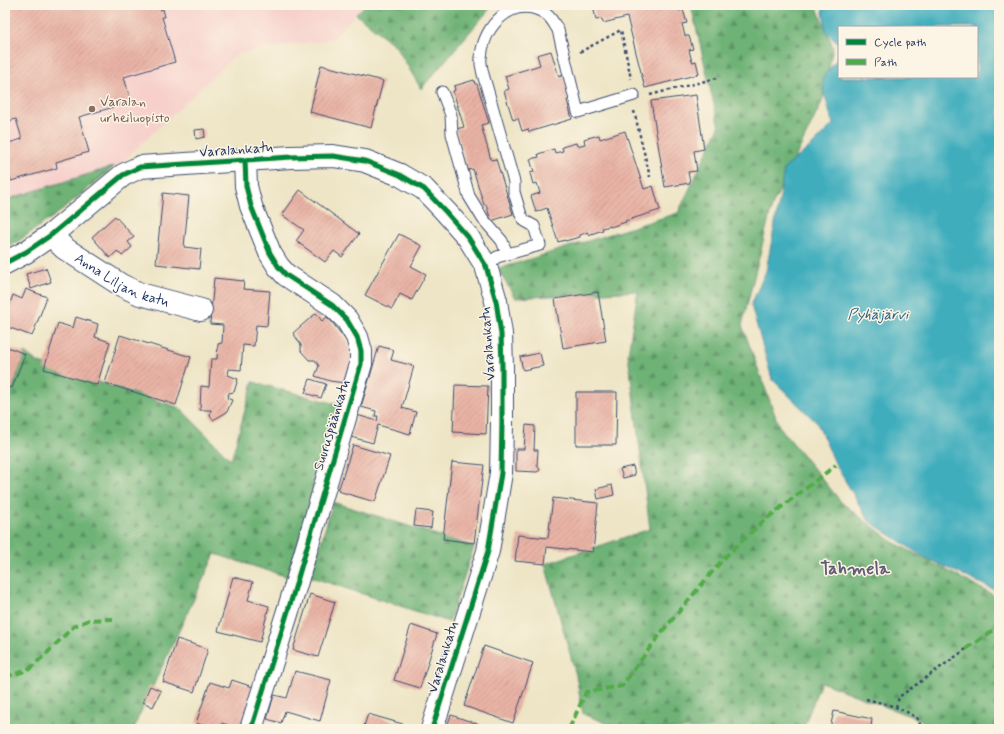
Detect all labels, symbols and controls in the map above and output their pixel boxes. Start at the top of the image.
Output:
legend [838,26,978,78]
text: Cycle path [874,35,926,51]
text: Path [874,55,897,71]
place label: Varalan urheiluopisto [100,93,170,127]
marker: Varalan urheiluopisto [87,104,97,114]
street label: Varalankatu [199,138,274,162]
street label: Anna Liljan katu [71,249,171,311]
water label: Pyhäjärvi [848,305,910,325]
street label: Varalankatu [476,306,500,381]
street label: Suuruspäänkatu [310,377,354,473]
district label: Tahmela [820,557,891,581]
street label: Varalankatu [424,619,463,695]

